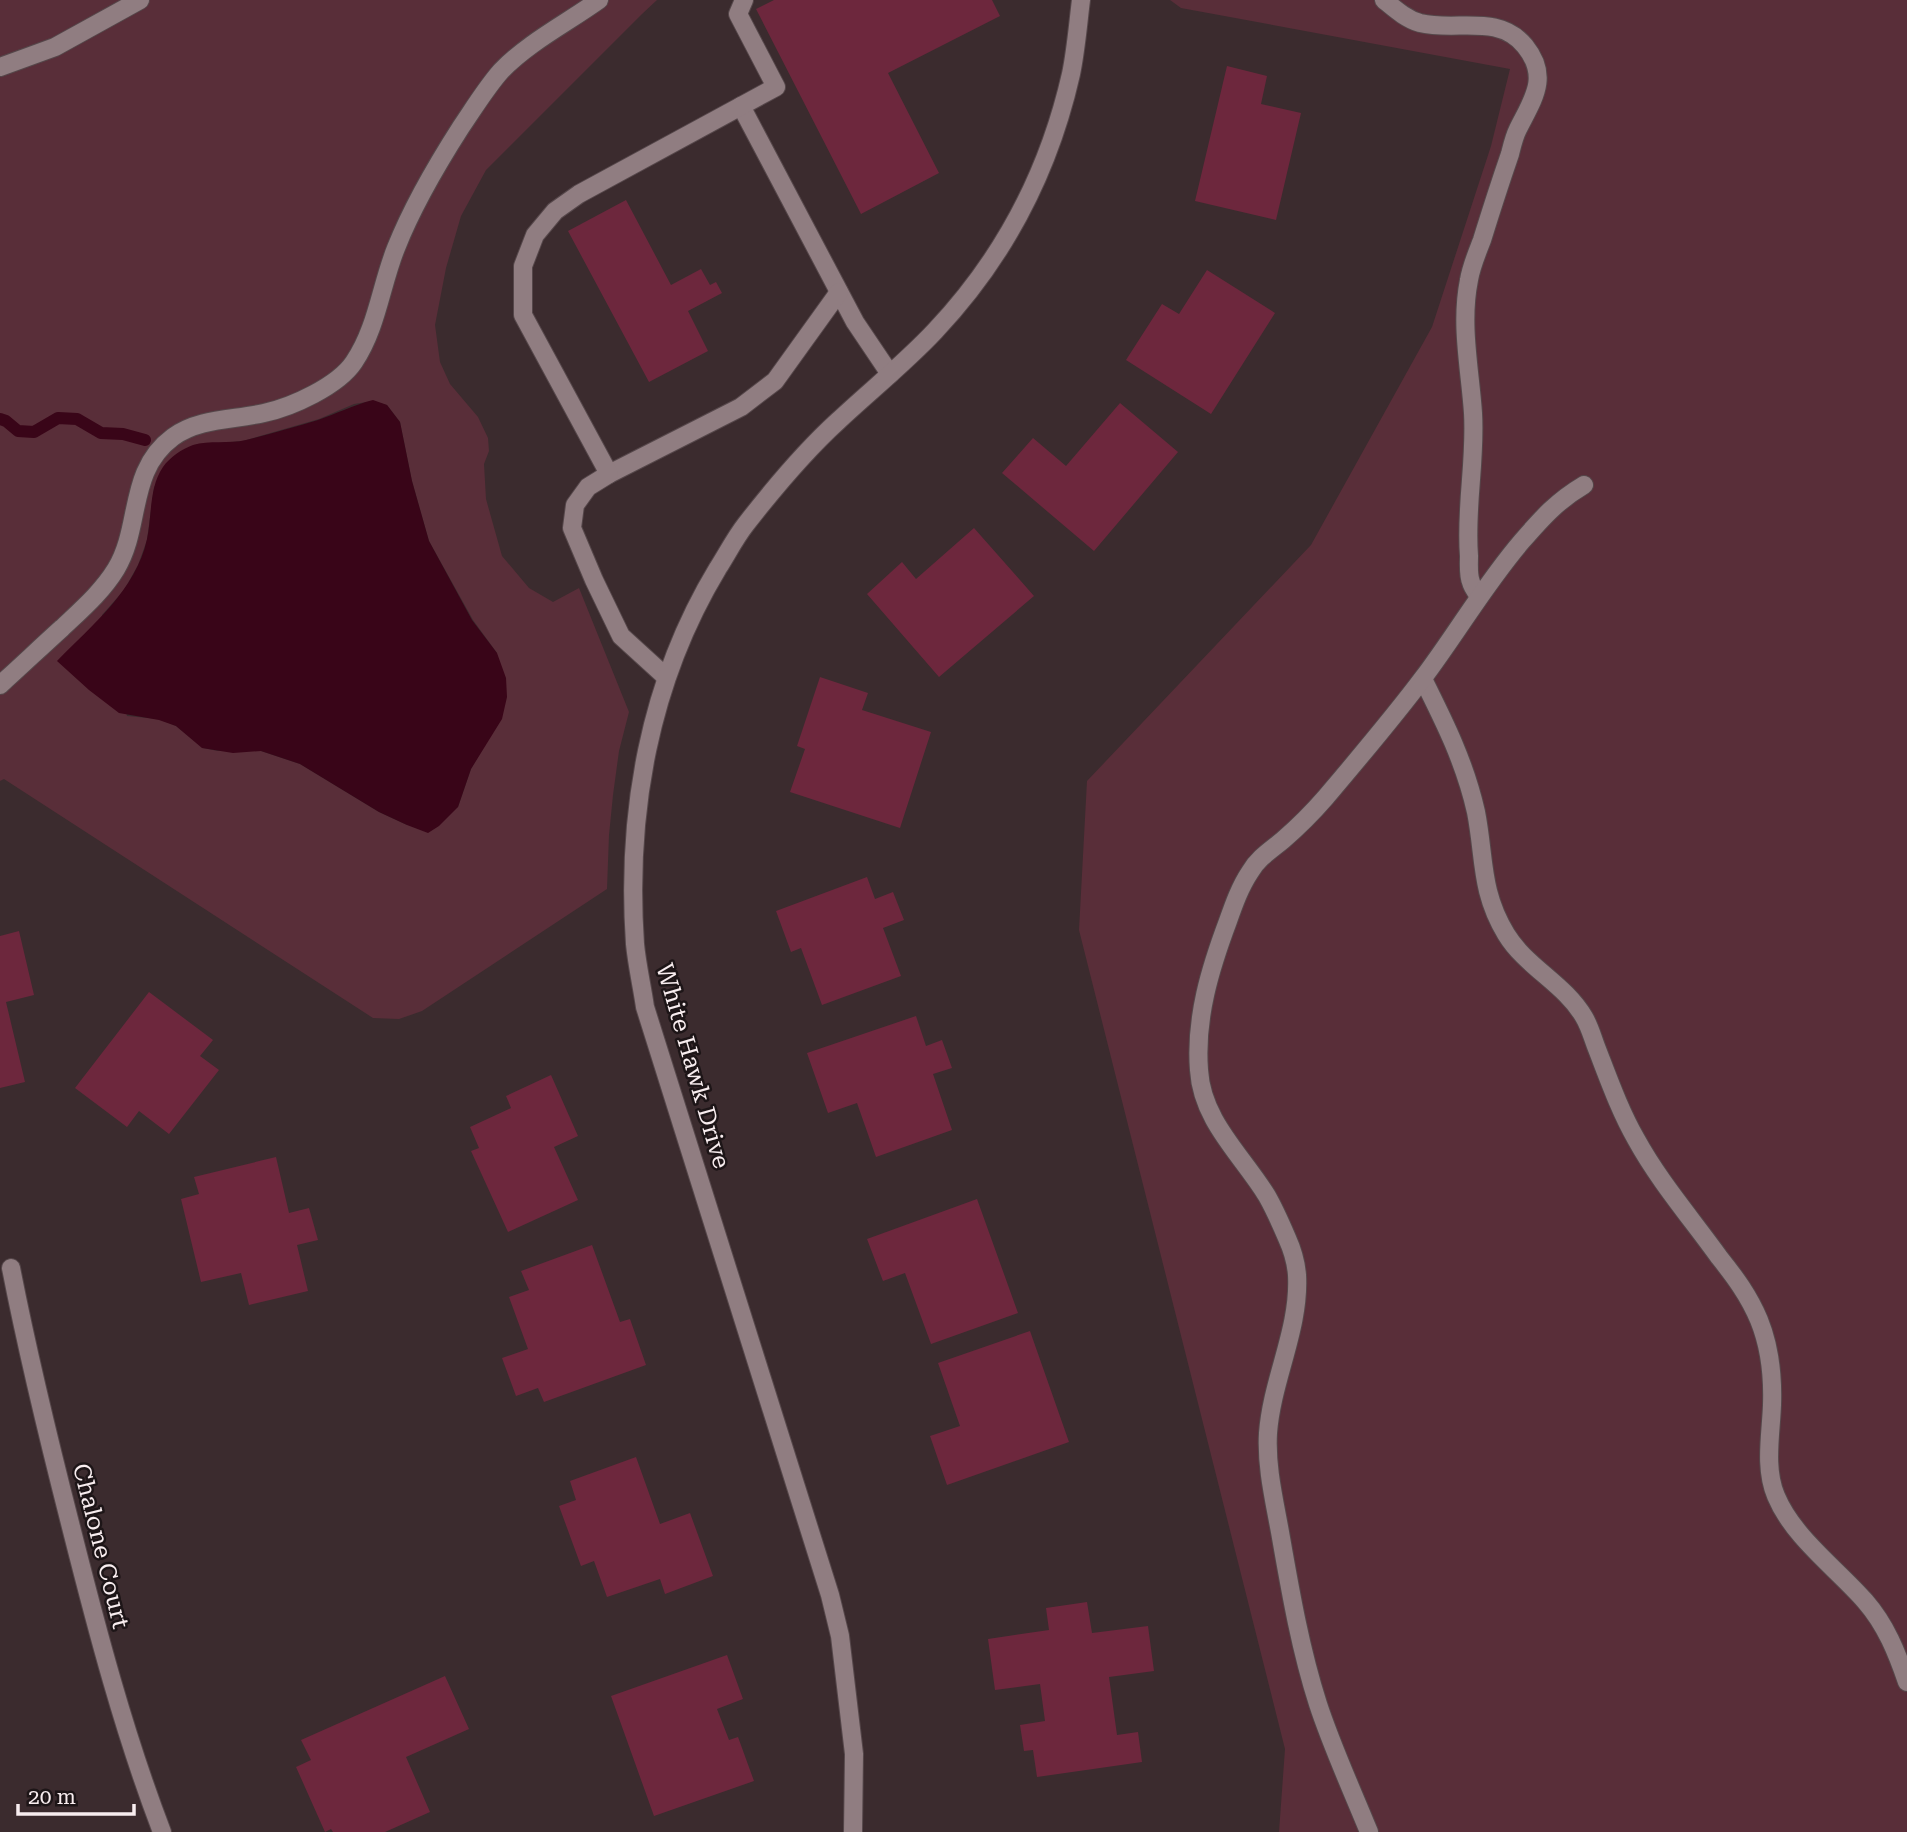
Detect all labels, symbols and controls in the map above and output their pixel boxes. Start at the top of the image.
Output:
street label: White Hawk Drive [650,960,736,1172]
street label: Chalone Court [67,1461,135,1631]
scale bar [18,1772,133,1816]
text: 20 m [28,1785,76,1809]

